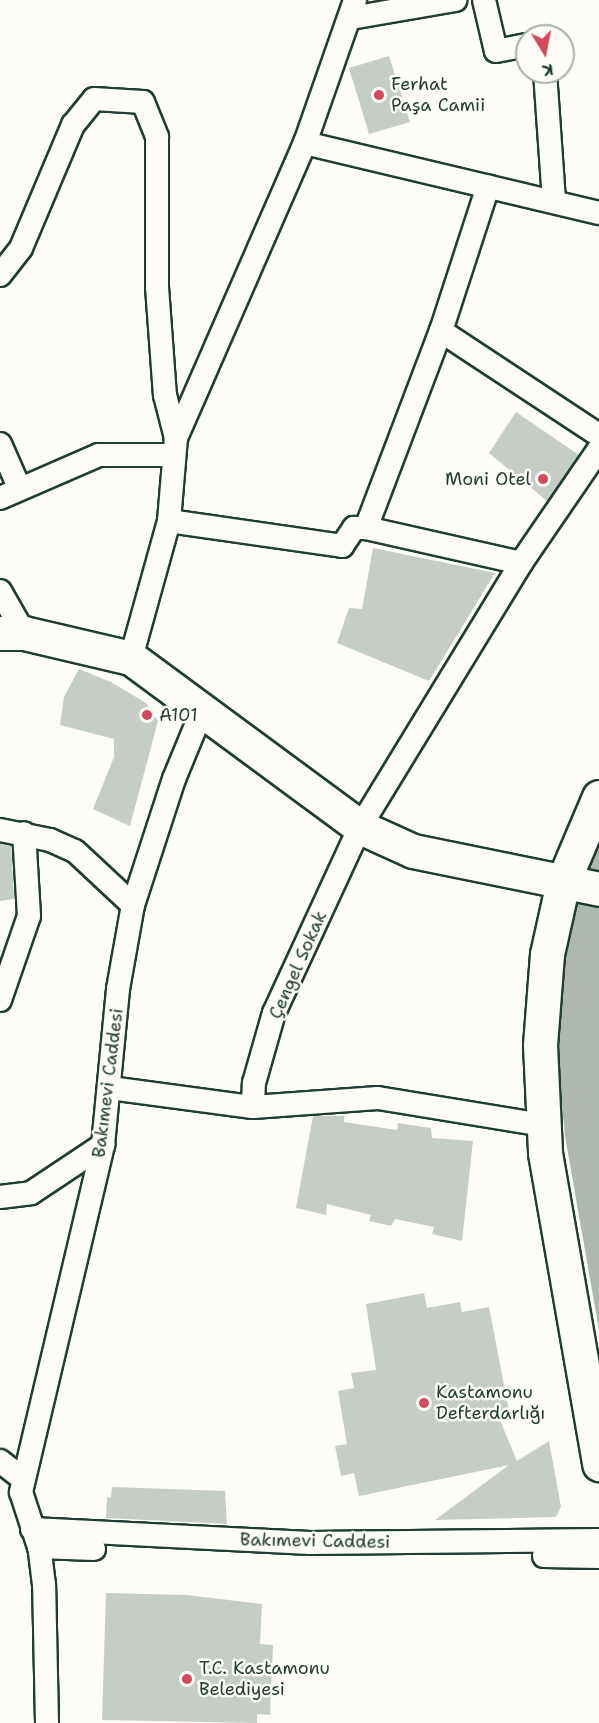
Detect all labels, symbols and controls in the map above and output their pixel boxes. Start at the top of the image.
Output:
north arrow [515,24,575,84]
text: K [541,59,555,82]
place label: Ferhat Paşa Camii [391,74,485,116]
marker: Ferhat Paşa Camii [372,88,386,102]
place label: Moni Otel [445,468,531,490]
marker: Moni Otel [536,472,550,486]
place label: A101 [159,704,198,726]
marker: A101 [140,708,154,722]
street label: Çengel Sokak [265,908,331,1022]
street label: Bakımevi Caddesi [88,1007,128,1159]
place label: Kastamonu Defterdarlığı [436,1382,545,1424]
marker: Kastamonu Defterdarlığı [417,1396,431,1410]
street label: Bakımevi Caddesi [240,1529,390,1553]
place label: T.C. Kastamonu Belediyesi [199,1658,330,1700]
marker: T.C. Kastamonu Belediyesi [180,1672,194,1686]

